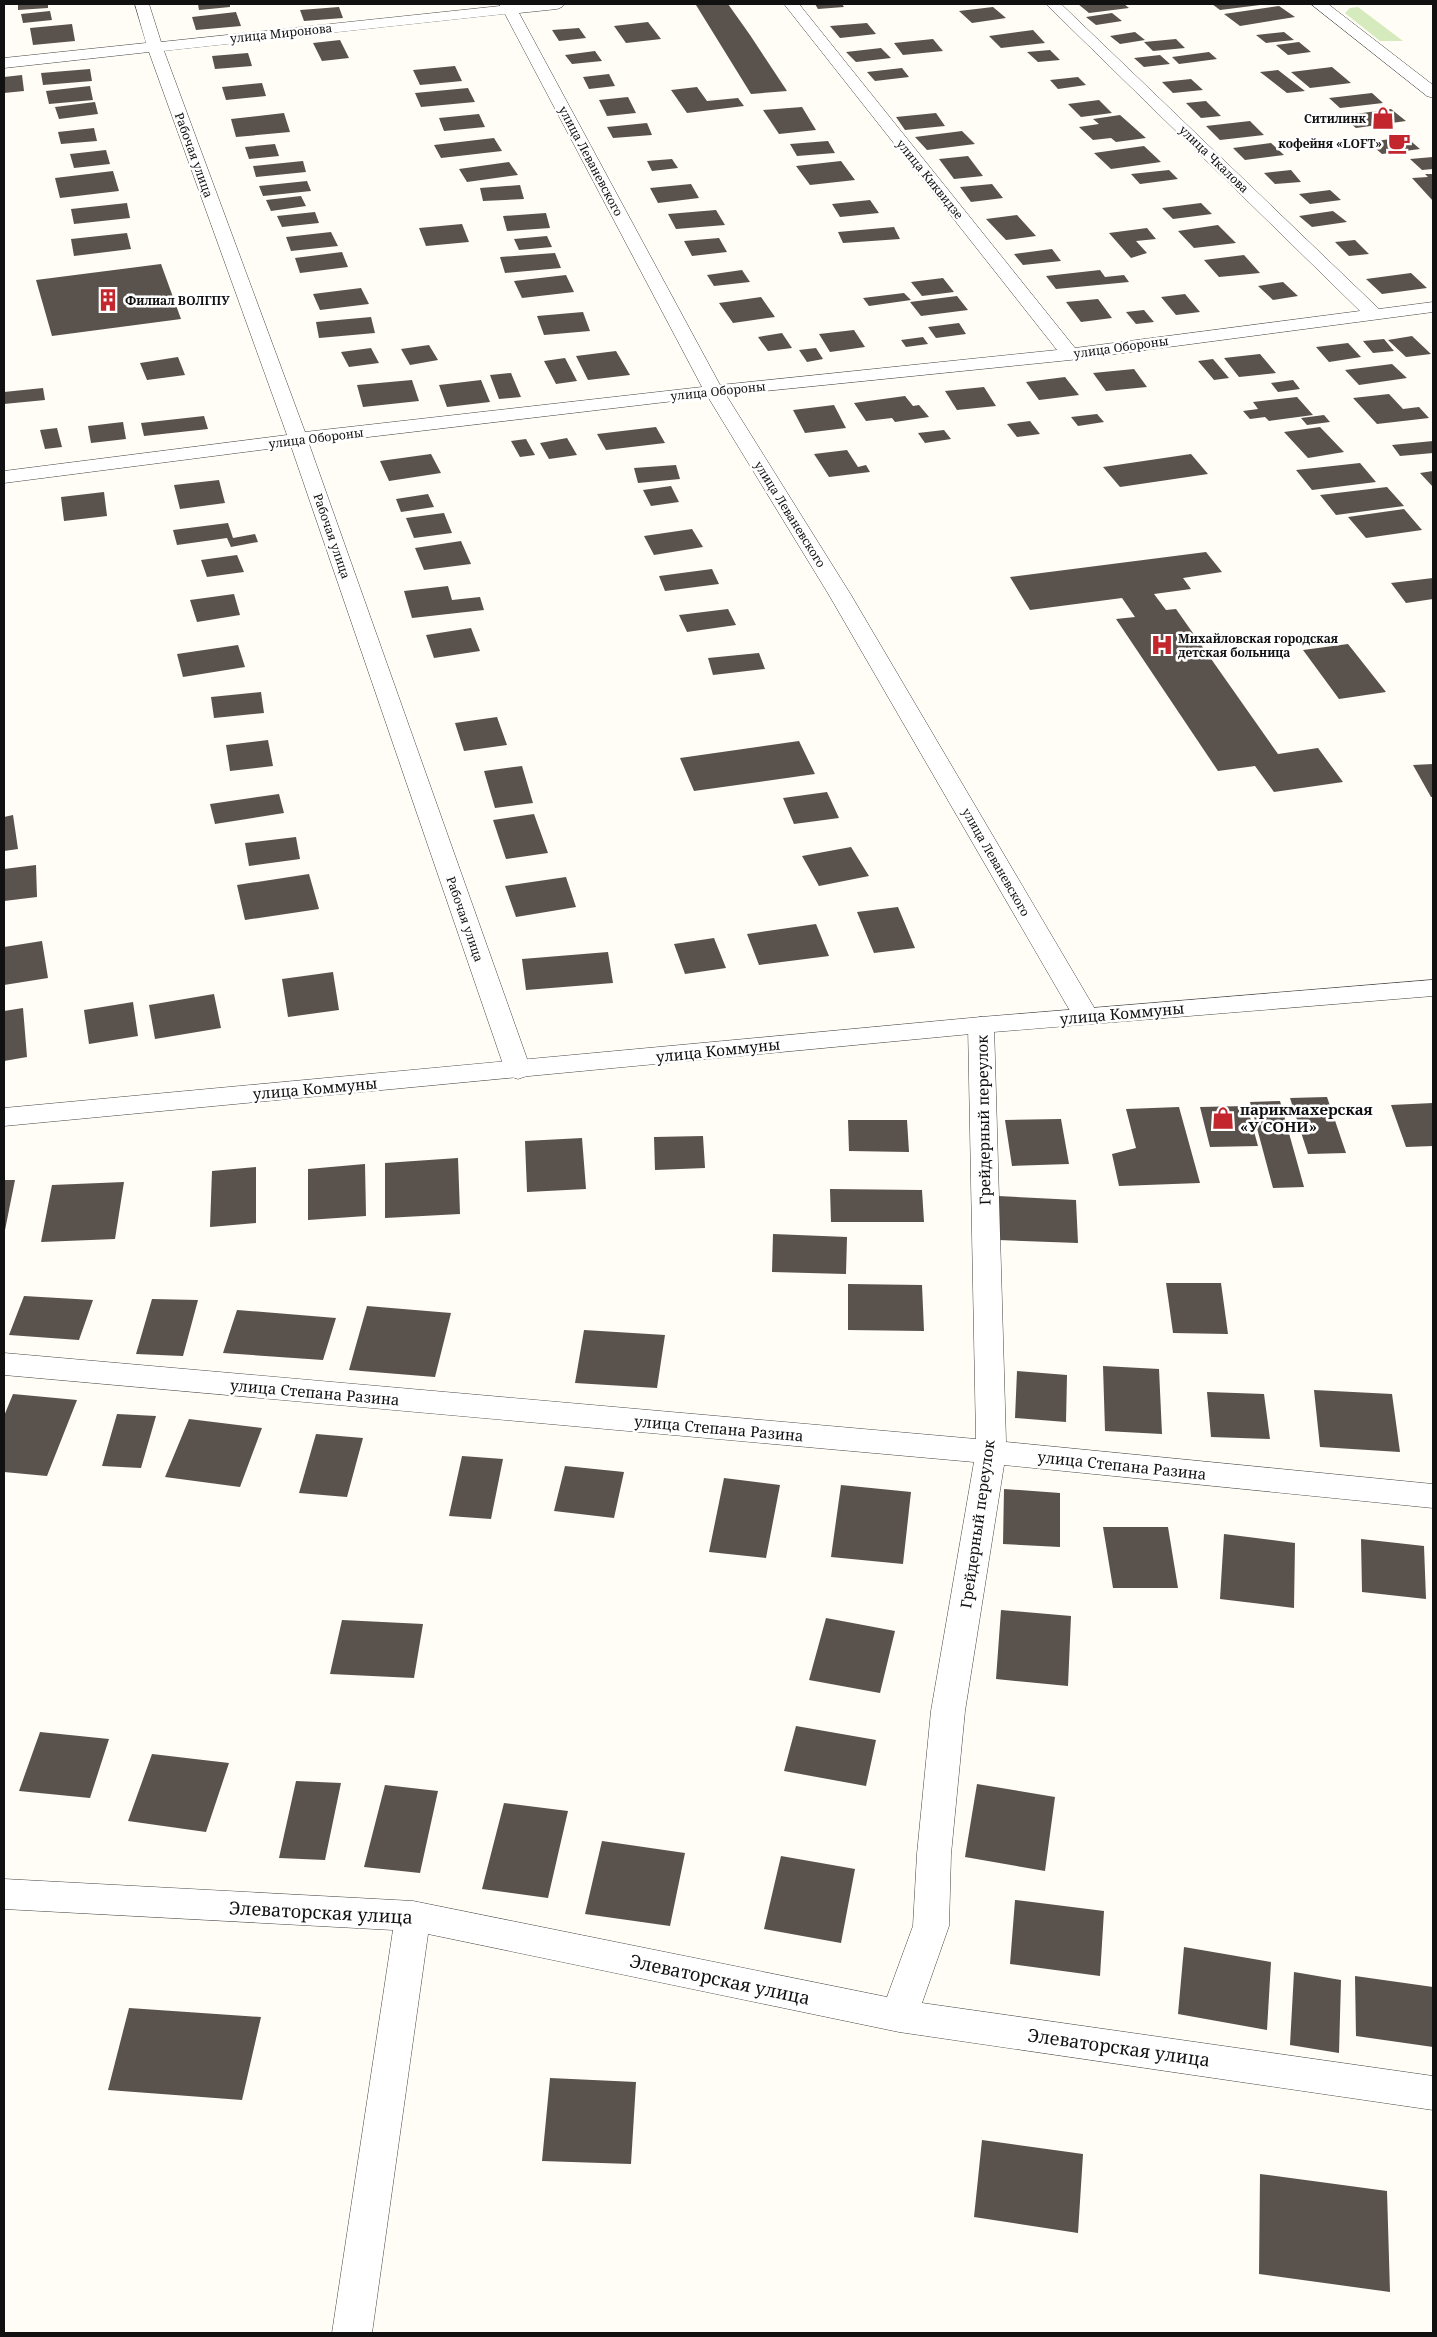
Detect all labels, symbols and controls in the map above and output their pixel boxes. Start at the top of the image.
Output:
street label: улица Миронова [229,19,333,47]
street label: улица Леваневского [555,103,627,219]
shop icon: Ситилинк [1370,105,1396,131]
street label: Рабочая улица [171,110,217,200]
place label: Ситилинк [1304,110,1367,127]
street label: улица Чкалова [1175,121,1253,197]
cafe icon: кофейня «LOFT» [1386,130,1412,156]
place label: кофейня «LOFT» [1278,135,1382,152]
street label: улица Киквидзе [893,136,967,222]
building icon: Филиал ВОЛГПУ [95,287,121,313]
place label: Филиал ВОЛГПУ [125,292,230,309]
street label: улица Обороны [1073,332,1170,362]
street label: улица Обороны [670,378,767,404]
street label: улица Обороны [268,424,365,452]
street label: улица Леваневского [750,458,830,571]
street label: Рабочая улица [309,491,355,581]
place label: Михайловская городская детская больница [1178,630,1339,661]
hospital icon: Михайловская городская детская больница [1149,632,1175,658]
street label: улица Леваневского [958,805,1034,919]
street label: Рабочая улица [442,874,488,964]
street label: улица Коммуны [1059,998,1185,1028]
street label: улица Коммуны [655,1034,781,1066]
street label: Грейдерный переулок [972,1035,994,1205]
street label: улица Коммуны [252,1073,378,1103]
place label: парикмахерская «У СОНИ» [1240,1099,1373,1136]
shop icon: парикмахерская «У СОНИ» [1210,1105,1236,1131]
street label: улица Степана Разина [229,1375,401,1409]
street label: улица Степана Разина [633,1411,805,1445]
street label: Грейдерный переулок [955,1438,999,1610]
street label: улица Степана Разина [1036,1446,1208,1484]
street label: Элеваторская улица [229,1895,413,1929]
street label: Элеваторская улица [628,1948,812,2010]
street label: Элеваторская улица [1026,2022,1212,2072]

